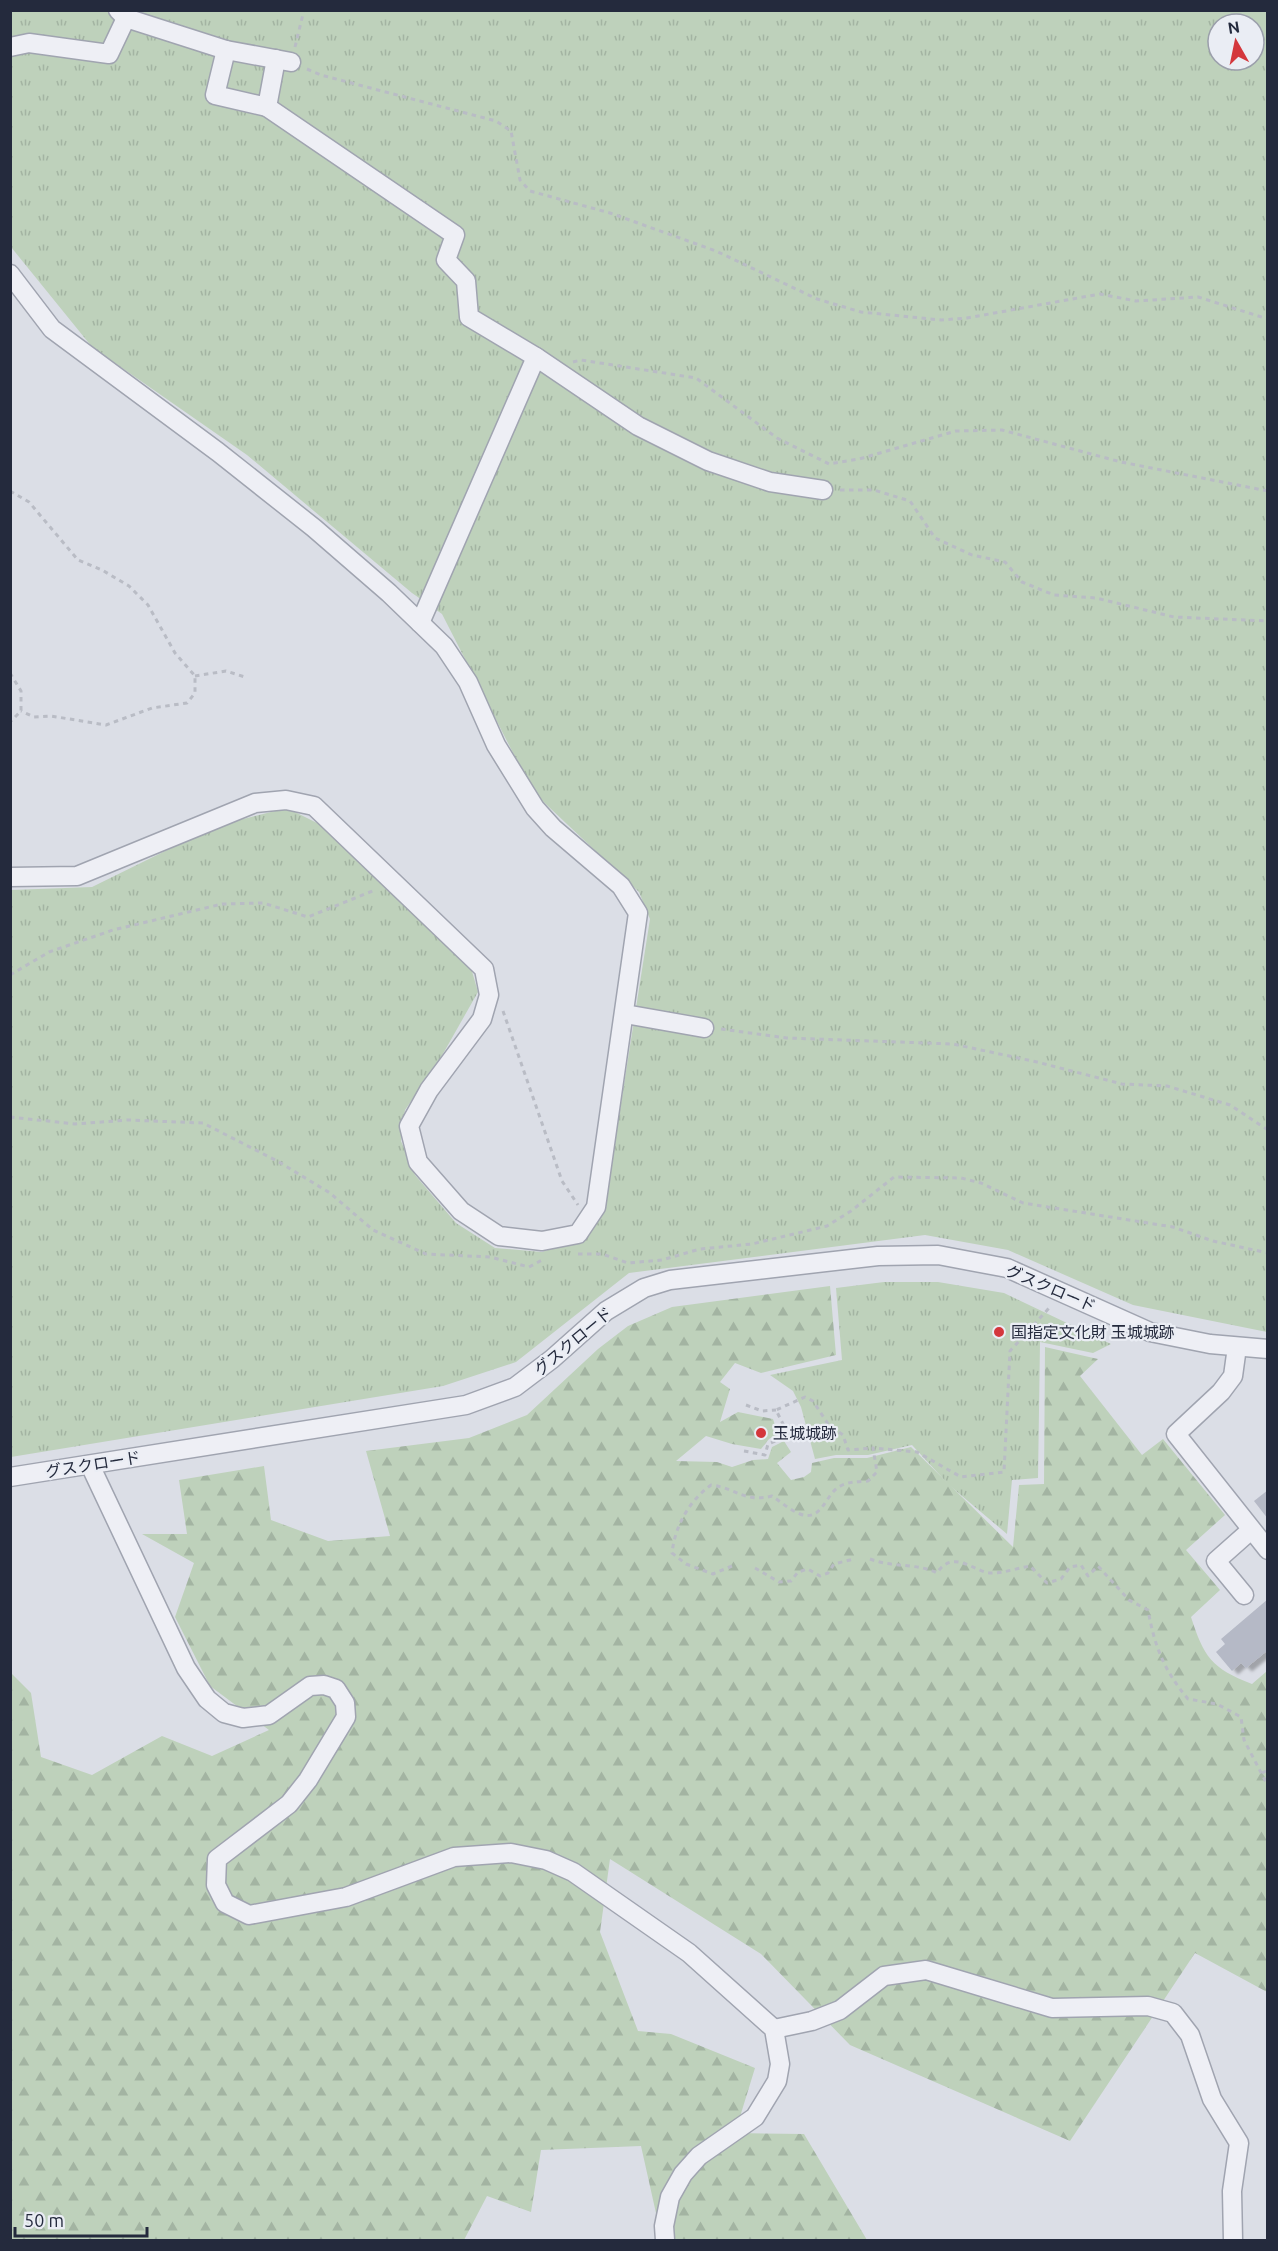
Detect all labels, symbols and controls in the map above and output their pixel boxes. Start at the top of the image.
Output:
north arrow [1206,12,1266,72]
text: N [1226,17,1241,37]
street label: グスクロード [1003,1261,1099,1315]
street label: グスクロード [530,1303,616,1379]
place label: 国指定文化財 玉城城跡 [1011,1323,1175,1341]
marker: 国指定文化財 玉城城跡 [992,1325,1006,1339]
place label: 玉城城跡 [773,1424,837,1442]
marker: 玉城城跡 [754,1426,768,1440]
street label: グスクロード [44,1448,142,1480]
scale bar [15,2200,147,2238]
text: 50 m [24,2210,64,2230]

